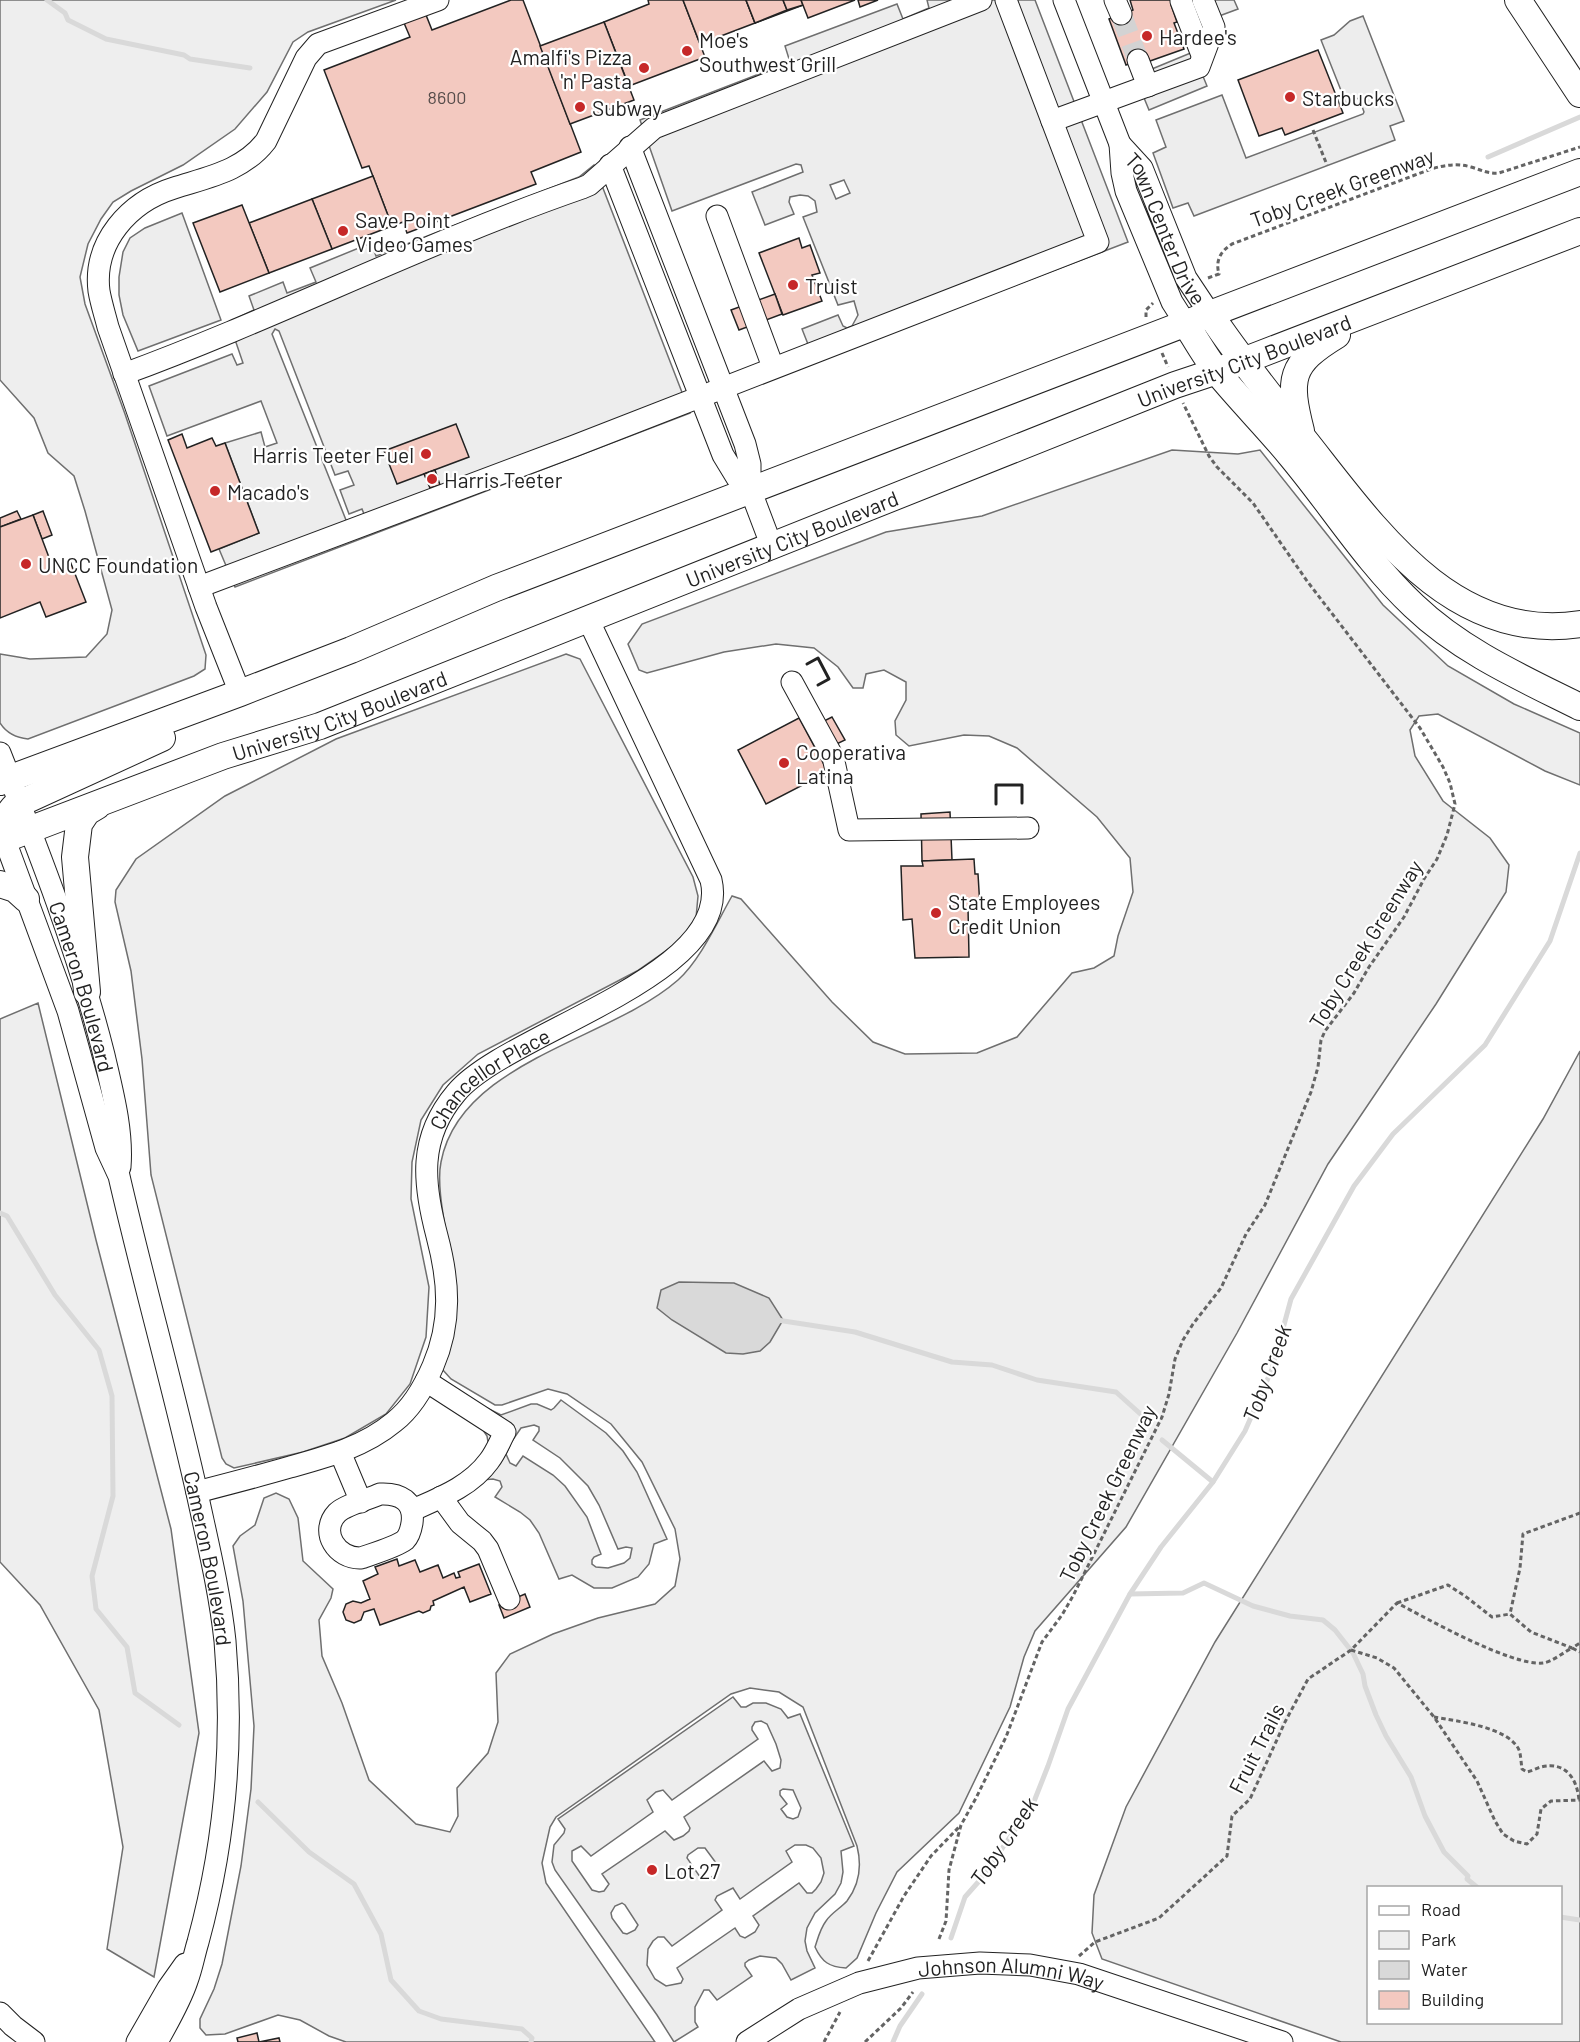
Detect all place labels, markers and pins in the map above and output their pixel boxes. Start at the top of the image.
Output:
place label: Hardee's [1159,24,1237,49]
place label: Moe's Southwest Grill [699,27,836,76]
marker: Hardee's [1140,29,1154,43]
place label: Amalfi's Pizza 'n' Pasta [510,44,632,93]
marker: Moe's Southwest Grill [680,44,694,58]
marker: Amalfi's Pizza 'n' Pasta [637,61,651,75]
place label: Starbucks [1302,85,1394,110]
marker: Starbucks [1283,90,1297,104]
place label: Subway [592,95,662,120]
marker: Subway [573,100,587,114]
place label: Save Point Video Games [355,207,473,256]
marker: Save Point Video Games [336,224,350,238]
place label: Truist [805,273,858,298]
marker: Truist [786,278,800,292]
place label: Harris Teeter Fuel [253,442,414,467]
marker: Harris Teeter Fuel [419,447,433,461]
place label: Harris Teeter [444,467,563,492]
marker: Harris Teeter [425,472,439,486]
place label: Macado's [227,479,309,504]
marker: Macado's [208,484,222,498]
place label: UNCC Foundation [38,552,198,577]
marker: UNCC Foundation [19,557,33,571]
place label: Cooperativa Latina [796,739,906,788]
marker: Cooperativa Latina [777,756,791,770]
place label: State Employees Credit Union [948,889,1100,938]
marker: State Employees Credit Union [929,906,943,920]
place label: Lot 27 [664,1858,720,1883]
marker: Lot 27 [645,1863,659,1877]

